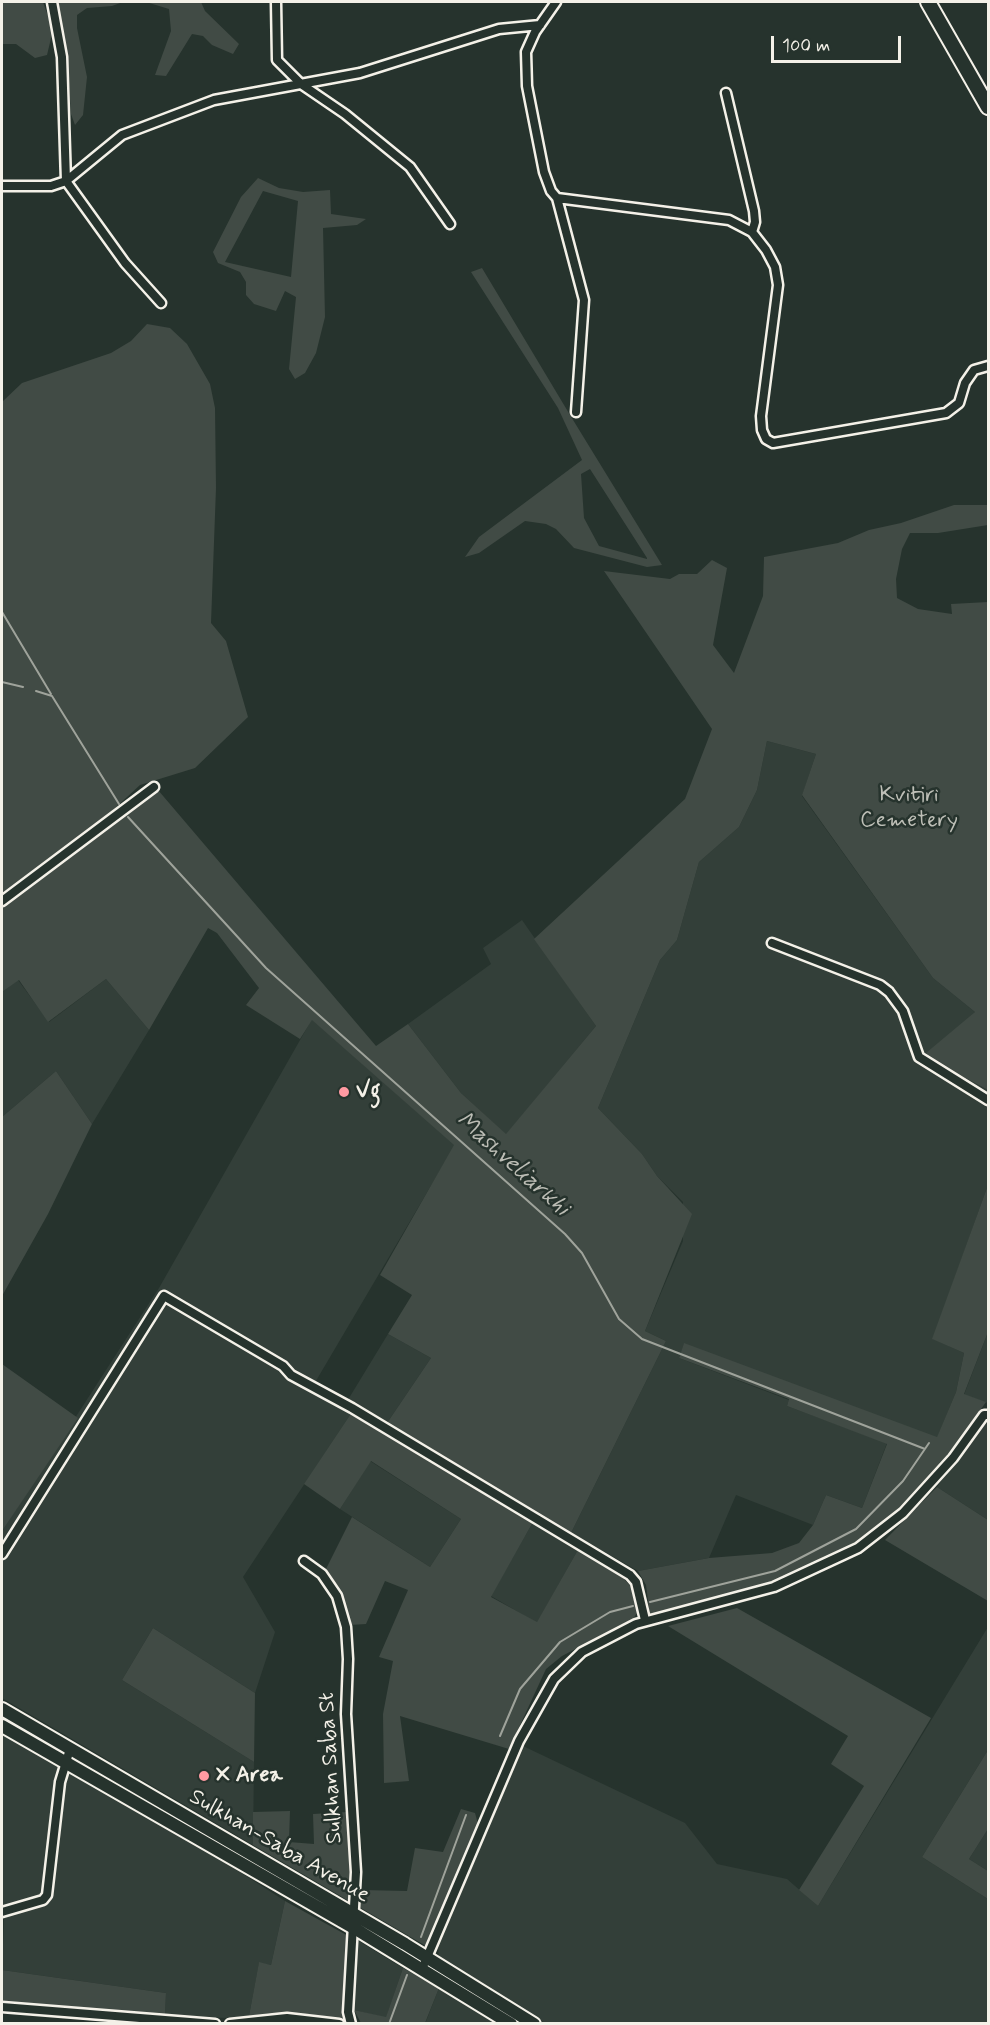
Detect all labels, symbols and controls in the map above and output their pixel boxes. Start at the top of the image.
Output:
scale bar [774,24,904,62]
text: 100 m [782,34,830,58]
park label: Kvitiri Cemetery [860,783,958,834]
place label: Vg [356,1079,381,1105]
marker: Vg [337,1085,351,1099]
water label: Mashveliarkhi [449,1107,575,1223]
street label: Sulkhan Saba St [315,1691,349,1845]
place label: X Area [216,1763,283,1789]
marker: X Area [197,1769,211,1783]
street label: Sulkhan-Saba Avenue [184,1784,374,1910]

